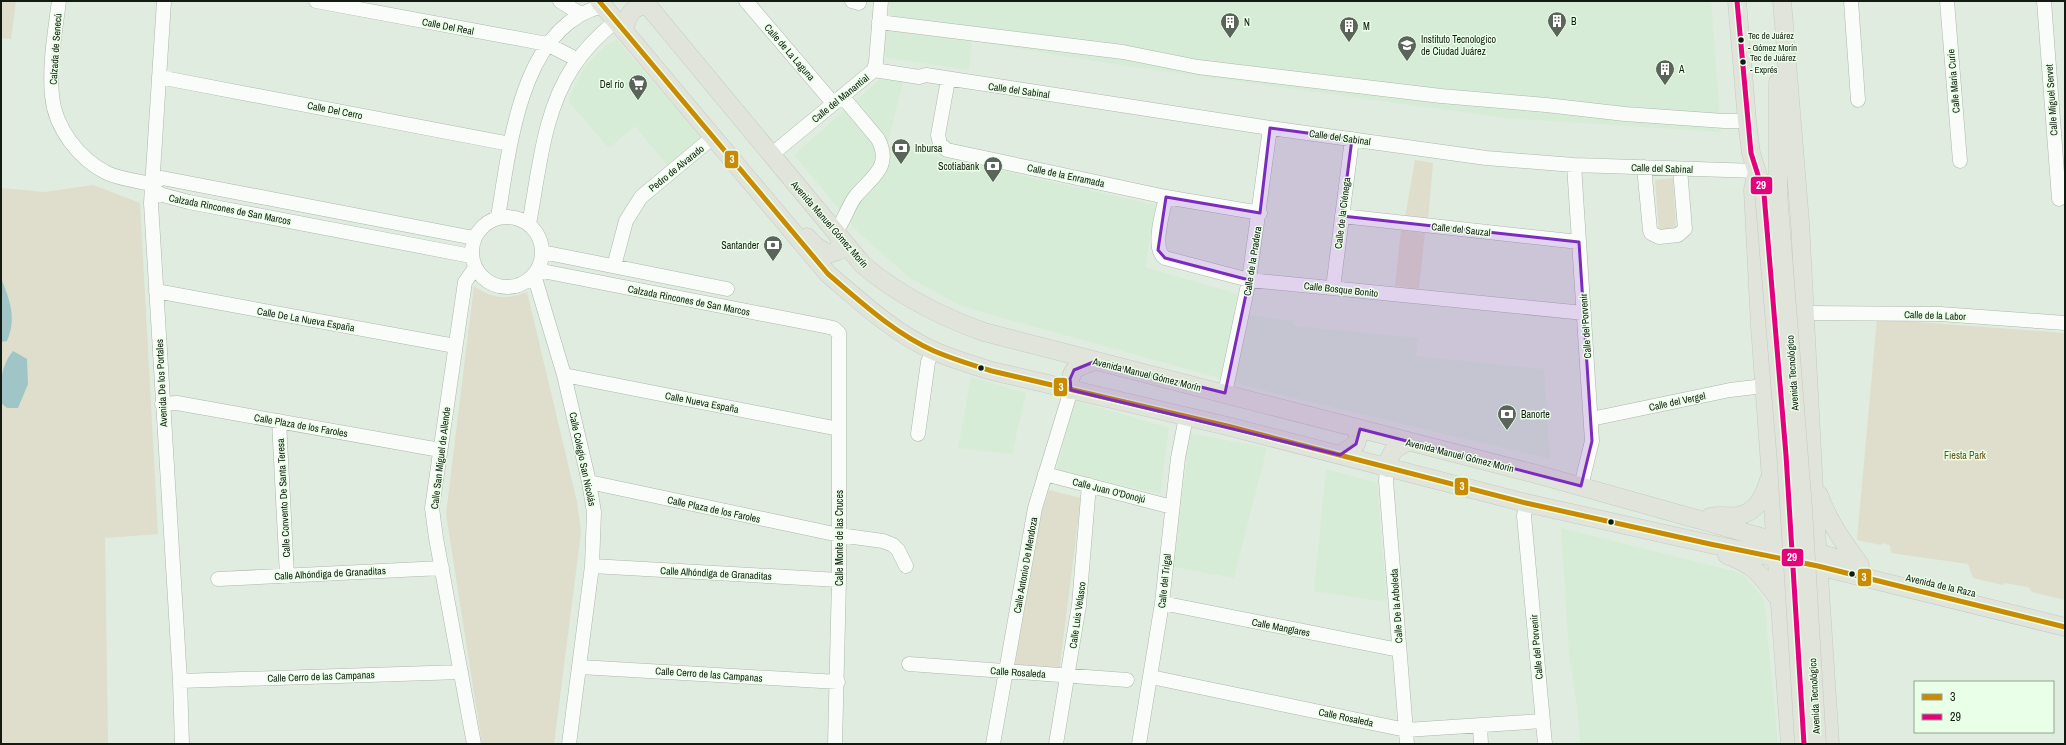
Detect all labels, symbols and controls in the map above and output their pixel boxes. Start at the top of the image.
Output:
building icon: B [1546,10,1568,38]
building icon: N [1219,11,1241,39]
street label: Calzada de Senecú [47,13,64,85]
street label: Calle Del Real [421,15,475,38]
building icon: M [1338,15,1360,43]
place label: B [1571,15,1577,28]
place label: N [1244,16,1250,29]
place label: M [1363,20,1370,33]
street label: Calle de La Laguna [761,21,818,84]
place label: Tec de Juárez - Gómez Morín [1748,30,1797,54]
place label: Instituto Tecnologico de Ciudad Juárez [1421,33,1497,58]
school or university icon: Instituto Tecnologico de Ciudad Juárez [1396,34,1418,62]
marker: Tec de Juárez - Gómez Morín [1736,35,1746,45]
street label: Calle Maria Curie [1944,48,1963,114]
place label: Tec de Juárez - Exprés [1750,52,1796,76]
marker: Tec de Juárez - Exprés [1738,57,1748,67]
building icon: A [1654,58,1676,86]
place label: A [1678,63,1685,76]
street label: Calle Miguel Servet [2042,63,2060,136]
street label: Calle del Manantial [809,71,872,126]
supermarket icon: Del río [627,73,649,101]
place label: Del río [600,78,624,91]
street label: Calle del Sabinal [987,80,1051,101]
street label: Calle Del Cerro [306,99,364,122]
street label: Calle del Sabinal [1308,127,1372,148]
bank icon: Inbursa [890,137,912,165]
street label: Pedro de Alvarado [646,142,707,195]
place label: Inbursa [915,142,943,155]
line badge: 3 [724,150,739,169]
text: 3 [729,152,735,166]
bank icon: Scotiabank [982,155,1004,183]
place label: Scotiabank [938,160,980,173]
street label: Calle de la Enramada [1026,161,1106,190]
street label: Calle del Sabinal [1631,161,1693,176]
street label: Calle de la Ciénega [1332,176,1353,250]
line badge: 29 [1750,176,1773,195]
street label: Avenida Manuel Gómez Morín [788,177,871,271]
text: 29 [1756,178,1766,192]
street label: Calzada Rincones de San Marcos [168,191,292,228]
street label: Calle del Sauzal [1431,220,1491,239]
street label: Calle de la Pradera [1241,225,1264,297]
bank icon: Santander [762,234,784,262]
place label: Santander [721,239,759,252]
street label: Calle Bosque Bonito [1303,279,1379,300]
street label: Calzada Rincones de San Marcos [627,282,751,319]
street label: Calle del Porvenir [1577,293,1594,359]
street label: Calle De La Nueva España [256,305,356,335]
street label: Calle de la Labor [1904,308,1966,323]
street label: Avenida Tecnológico [1783,334,1802,412]
street label: Avenida De los Portales [153,339,170,428]
street label: Avenida Manuel Gómez Morín [1090,355,1202,394]
unlabelled marker [976,363,986,373]
line badge: 3 [1053,377,1068,397]
text: 3 [1058,380,1064,394]
street label: Calle Nueva España [664,389,740,416]
street label: Calle del Vergel [1648,389,1707,414]
bank icon: Banorte [1496,403,1518,431]
street label: Calle San Miguel de Allende [428,406,453,510]
place label: Banorte [1521,408,1550,421]
street label: Calle Plaza de los Faroles [253,411,349,440]
street label: Calle Colegio San Nicolás [566,411,599,507]
street label: Avenida Manuel Gómez Morín [1403,436,1515,475]
street label: Calle Convento De Santa Teresa [274,438,293,558]
park label: Fiesta Park [1944,449,1987,462]
street label: Calle Juan O'Donojú [1071,475,1147,506]
line badge: 3 [1454,477,1469,496]
text: 3 [1459,479,1465,493]
street label: Calle Monte de las Cruces [833,490,846,586]
street label: Calle Plaza de los Faroles [666,493,762,526]
street label: Calle Antonio De Mendoza [1011,515,1040,614]
unlabelled marker [1606,517,1616,527]
line badge: 29 [1781,548,1804,567]
text: 29 [1787,550,1797,564]
street label: Calle del Trigal [1155,553,1174,609]
street label: Calle Alhóndiga de Granaditas [274,564,386,583]
street label: Calle Alhóndiga de Granaditas [660,564,772,583]
street label: Calle De la Arboleda [1387,568,1406,644]
line badge: 3 [1857,568,1872,587]
unlabelled marker [1847,569,1857,579]
text: 3 [1861,570,1867,584]
street label: Avenida de la Raza [1904,571,1978,600]
street label: Calle Luis Velasco [1066,580,1089,649]
street label: Calle del Porvenir [1527,614,1546,680]
street label: Calle Manglares [1251,615,1311,640]
street label: Avenida Tecnológico [1806,657,1823,735]
street label: Calle Cerro de las Campanas [655,664,763,685]
street label: Calle Rosaleda [990,664,1047,681]
street label: Calle Cerro de las Campanas [267,668,375,685]
legend [1914,681,2054,733]
text: 3 [1950,689,1955,705]
street label: Calle Rosaleda [1317,705,1375,730]
text: 29 [1950,709,1961,725]

